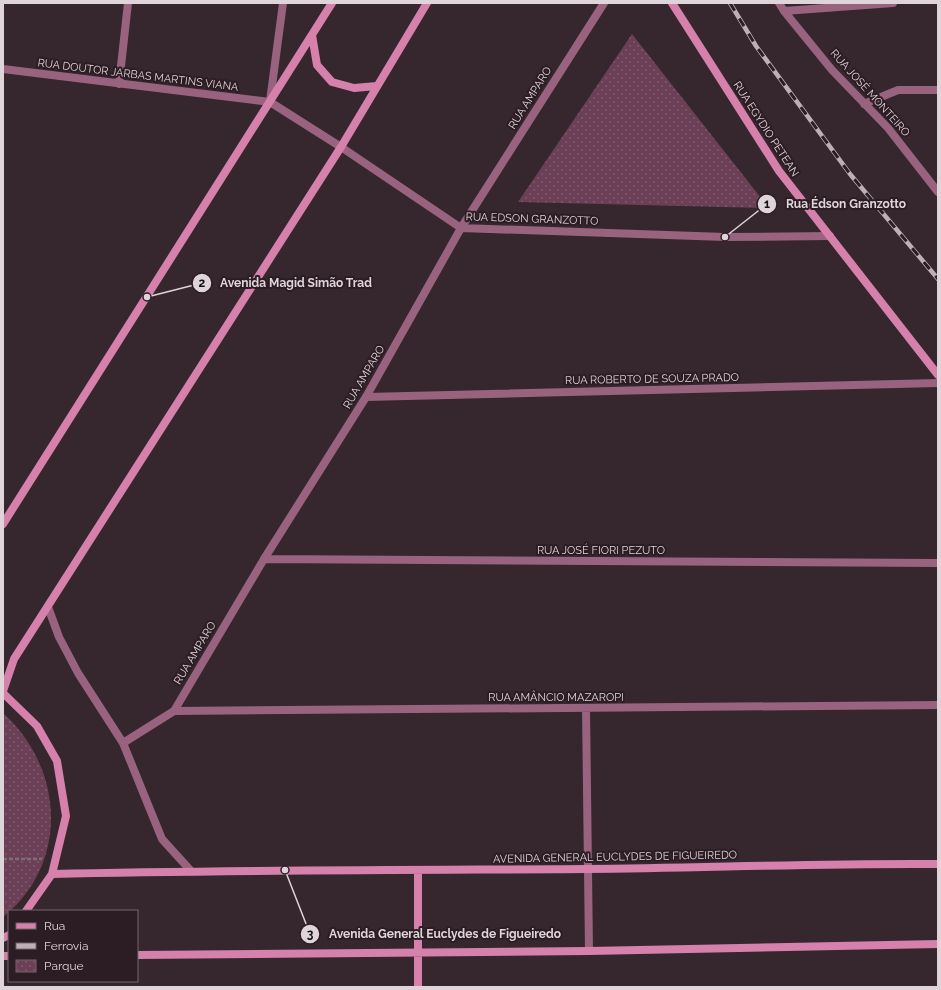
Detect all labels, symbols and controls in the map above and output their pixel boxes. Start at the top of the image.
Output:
street label: RUA JOSÉ MONTEIRO [828,46,913,139]
street label: RUA DOUTOR JARBAS MARTINS VIANA [37,56,240,94]
street label: RUA AMPARO [506,64,554,132]
street label: RUA EGYDIO PETEAN [730,79,802,179]
callout: Rua Édson Granzotto [757,192,914,216]
text: Rua Édson Granzotto [786,196,906,211]
text: 1 [764,197,770,211]
street label: RUA EDSON GRANZOTTO [465,210,599,228]
callout: Avenida Magid Simão Trad [192,271,380,295]
text: 2 [199,276,206,290]
text: Avenida Magid Simão Trad [220,276,372,290]
street label: RUA AMPARO [341,343,387,411]
street label: RUA ROBERTO DE SOUZA PRADO [565,371,739,387]
street label: RUA JOSÉ FIORI PEZUTO [537,543,665,557]
street label: RUA AMPARO [171,619,219,687]
street label: RUA AMÂNCIO MAZAROPI [488,690,624,704]
street label: AVENIDA GENERAL EUCLYDES DE FIGUEIREDO [493,848,737,866]
legend [8,910,138,982]
text: Rua [44,919,65,933]
callout: Avenida General Euclydes de Figueiredo [300,922,569,946]
text: 3 [307,927,314,941]
text: Avenida General Euclydes de Figueiredo [329,927,561,941]
text: Ferrovia [44,939,88,953]
text: Parque [44,959,84,973]

